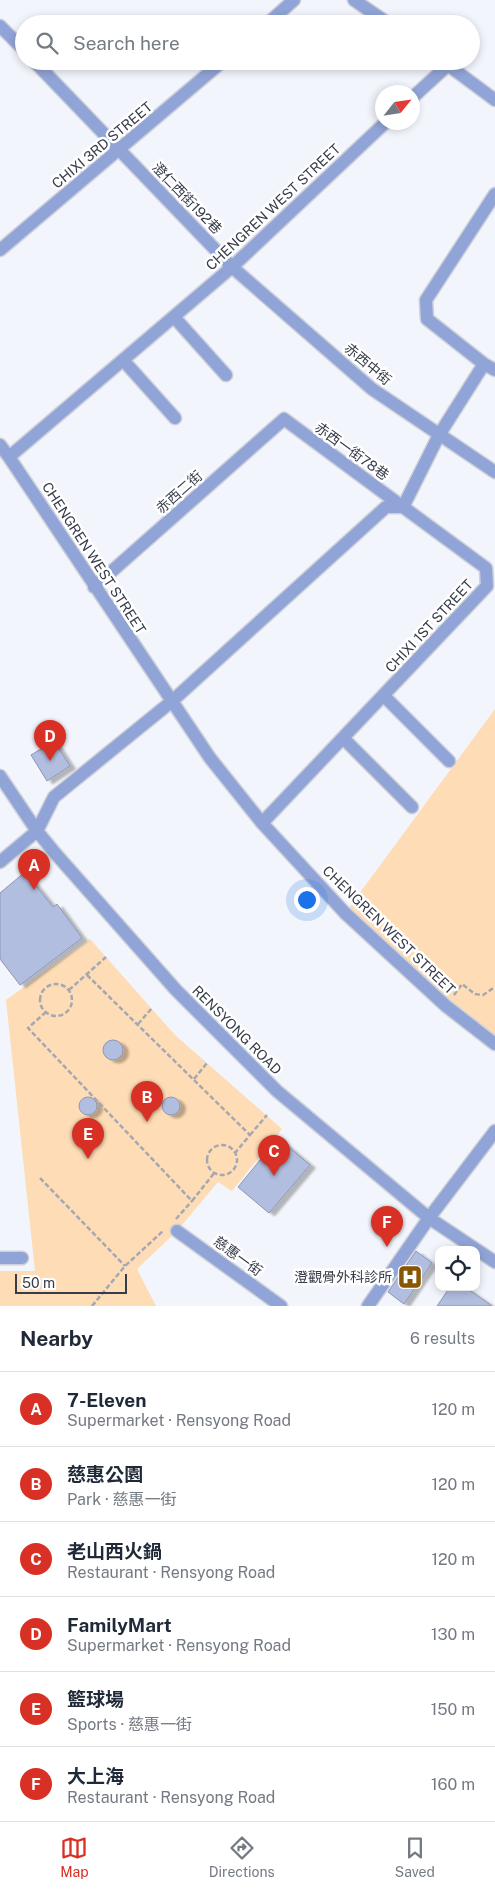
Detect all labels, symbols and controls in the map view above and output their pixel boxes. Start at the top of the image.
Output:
search box [15,15,480,70]
icon: search [33,29,61,57]
text: Search here [73,32,180,54]
north arrow [375,85,420,130]
street label: CHIXI 3RD STREET [49,98,155,192]
street label: CHENGREN WEST STREET [203,141,343,273]
street label: 澄仁西街192巷 [149,159,225,237]
street label: 赤西中街 [341,340,395,388]
street label: 赤西一街78巷 [312,419,392,483]
street label: 赤西二街 [153,468,205,516]
street label: CHENGREN WEST STREET [39,479,149,637]
street label: CHIXI 1ST STREET [382,576,476,676]
pin: D [34,720,66,761]
pin: A [18,849,50,890]
street label: CHENGREN WEST STREET [320,863,458,997]
your location [294,887,320,913]
street label: RENSYONG ROAD [189,982,285,1078]
pin: B [131,1081,163,1122]
pin: E [72,1118,104,1159]
pin: C [258,1135,290,1176]
pin: F [371,1206,403,1247]
street label: 慈惠一街 [211,1233,265,1279]
map controls [435,1246,480,1291]
button: locate [435,1246,480,1291]
hospital icon: 澄觀骨外科診所 [397,1264,423,1290]
place label: 澄觀骨外科診所 [294,1269,392,1285]
scale bar [15,1271,128,1294]
text: 50 m [22,1275,55,1291]
text: Nearby [20,1326,93,1351]
text: 6 results [410,1329,475,1348]
text: 7-Eleven [67,1389,146,1411]
text: A [30,1400,42,1419]
text: 120 m [431,1400,475,1419]
text: Supermarket · Rensyong Road [67,1411,291,1430]
text: 慈惠公園 [67,1463,143,1485]
text: B [31,1475,41,1494]
text: 120 m [431,1475,475,1494]
text: Park · 慈惠一街 [67,1490,176,1509]
text: 老山西火鍋 [67,1540,162,1562]
text: C [30,1550,42,1569]
text: 120 m [431,1550,475,1569]
text: Restaurant · Rensyong Road [67,1563,275,1582]
text: FamilyMart [67,1614,172,1636]
text: D [30,1625,42,1644]
text: 130 m [431,1625,475,1644]
text: Supermarket · Rensyong Road [67,1636,291,1655]
text: 籃球場 [67,1688,124,1710]
text: E [31,1700,41,1719]
text: 150 m [431,1700,475,1719]
text: Sports · 慈惠一街 [67,1715,192,1734]
text: 大上海 [67,1765,124,1787]
text: F [31,1775,41,1794]
text: 160 m [431,1775,475,1794]
text: Restaurant · Rensyong Road [67,1788,275,1807]
tab: Map [60,1834,89,1880]
tab: Directions [209,1834,275,1880]
tab: Saved [395,1834,435,1880]

